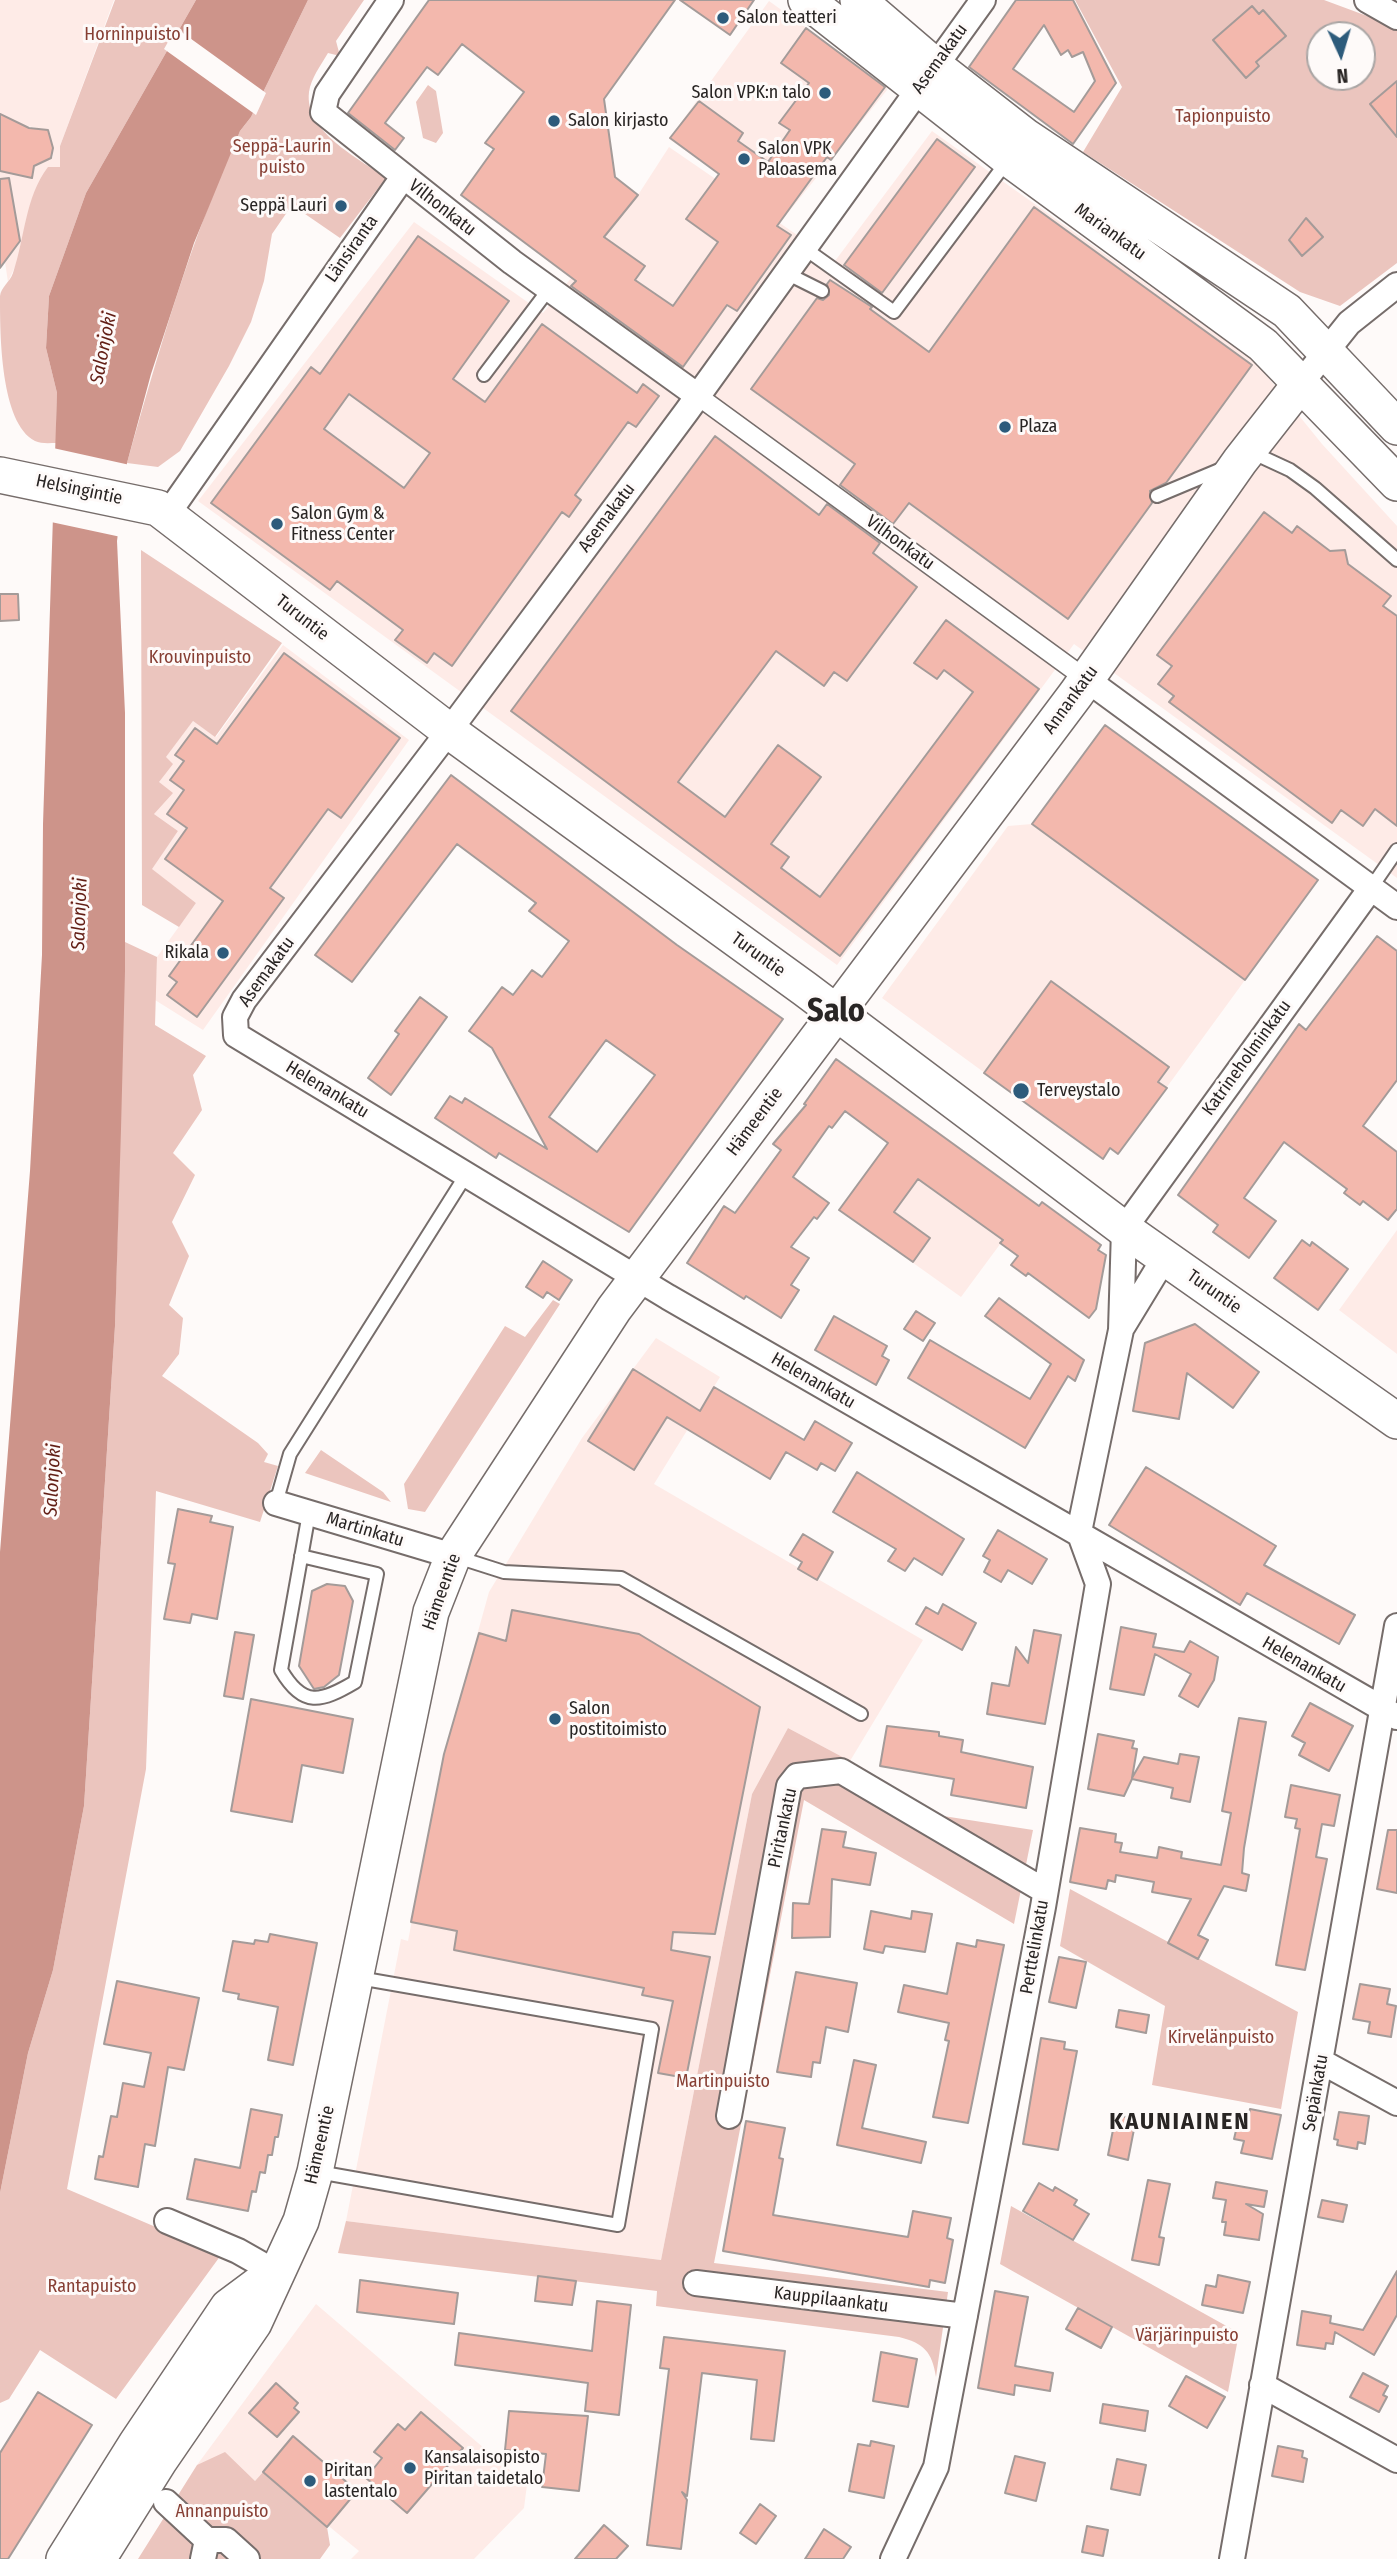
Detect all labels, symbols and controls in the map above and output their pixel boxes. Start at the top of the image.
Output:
place label: Salon teatteri [737,7,837,29]
marker: Salon teatteri [715,10,731,26]
street label: Asemakatu [907,20,973,98]
north arrow [1306,21,1376,91]
park label: Horninpuisto I [84,24,190,46]
text: N [1336,64,1349,87]
place label: Salon VPK:n talo [691,82,811,104]
marker: Salon VPK:n talo [817,85,833,101]
park label: Tapionpuisto [1175,106,1271,128]
place label: Salon kirjasto [568,110,668,132]
marker: Salon kirjasto [546,113,562,129]
park label: Seppä-Laurin puisto [233,136,331,178]
place label: Salon VPK Paloasema [758,138,837,180]
marker: Salon VPK Paloasema [736,151,752,167]
street label: Vilhonkatu [404,175,480,241]
place label: Seppä Lauri [240,195,327,217]
marker: Seppä Lauri [333,198,349,214]
street label: Mariankatu [1070,199,1150,265]
street label: Länsiranta [321,211,383,287]
water label: Salonjoki [86,310,122,386]
place label: Plaza [1019,416,1057,438]
marker: Plaza [997,419,1013,435]
street label: Helsingintie [34,470,124,510]
street label: Asemakatu [574,479,640,557]
place label: Salon Gym & Fitness Center [291,503,394,546]
street label: Vilhonkatu [862,511,938,575]
marker: Salon Gym & Fitness Center [269,516,285,532]
street label: Turuntie [271,591,333,645]
park label: Krouvinpuisto [149,647,251,669]
street label: Annankatu [1039,662,1103,738]
water label: Salonjoki [67,877,93,951]
street label: Turuntie [727,928,789,982]
street label: Asemakatu [234,933,300,1011]
place label: Rikala [164,942,209,964]
marker: Rikala [215,945,231,961]
district label: Salo [807,993,865,1031]
street label: Katrineholminkatu [1198,996,1296,1120]
street label: Helenankatu [281,1057,373,1123]
place label: Terveystalo [1037,1080,1120,1102]
marker: Terveystalo [1011,1081,1031,1101]
street label: Hämeentie [722,1083,788,1161]
street label: Turuntie [1183,1266,1245,1318]
street label: Helenankatu [767,1348,859,1414]
water label: Salonjoki [40,1443,66,1517]
street label: Martinkatu [324,1508,406,1552]
street label: Hämeentie [418,1551,466,1633]
street label: Helenankatu [1258,1632,1350,1698]
place label: Salon postitoimisto [569,1698,667,1740]
marker: Salon postitoimisto [547,1711,563,1727]
street label: Piritankatu [764,1786,802,1870]
street label: Perttelinkatu [1016,1898,1054,1996]
park label: Kirvelänpuisto [1168,2027,1274,2049]
street label: Sepänkatu [1299,2053,1333,2133]
park label: Martinpuisto [676,2071,770,2093]
street label: Hämeentie [300,2104,340,2186]
district label: KAUNIAINEN [1111,2108,1249,2136]
park label: Rantapuisto [48,2276,136,2298]
street label: Kauppilaankatu [772,2282,890,2318]
park label: Värjärinpuisto [1135,2325,1239,2347]
place label: Kansalaisopisto Piritan taidetalo [424,2447,543,2490]
place label: Piritan lastentalo [324,2460,398,2502]
marker: Kansalaisopisto Piritan taidetalo [402,2460,418,2476]
marker: Piritan lastentalo [302,2473,318,2489]
park label: Annanpuisto [175,2501,269,2523]

